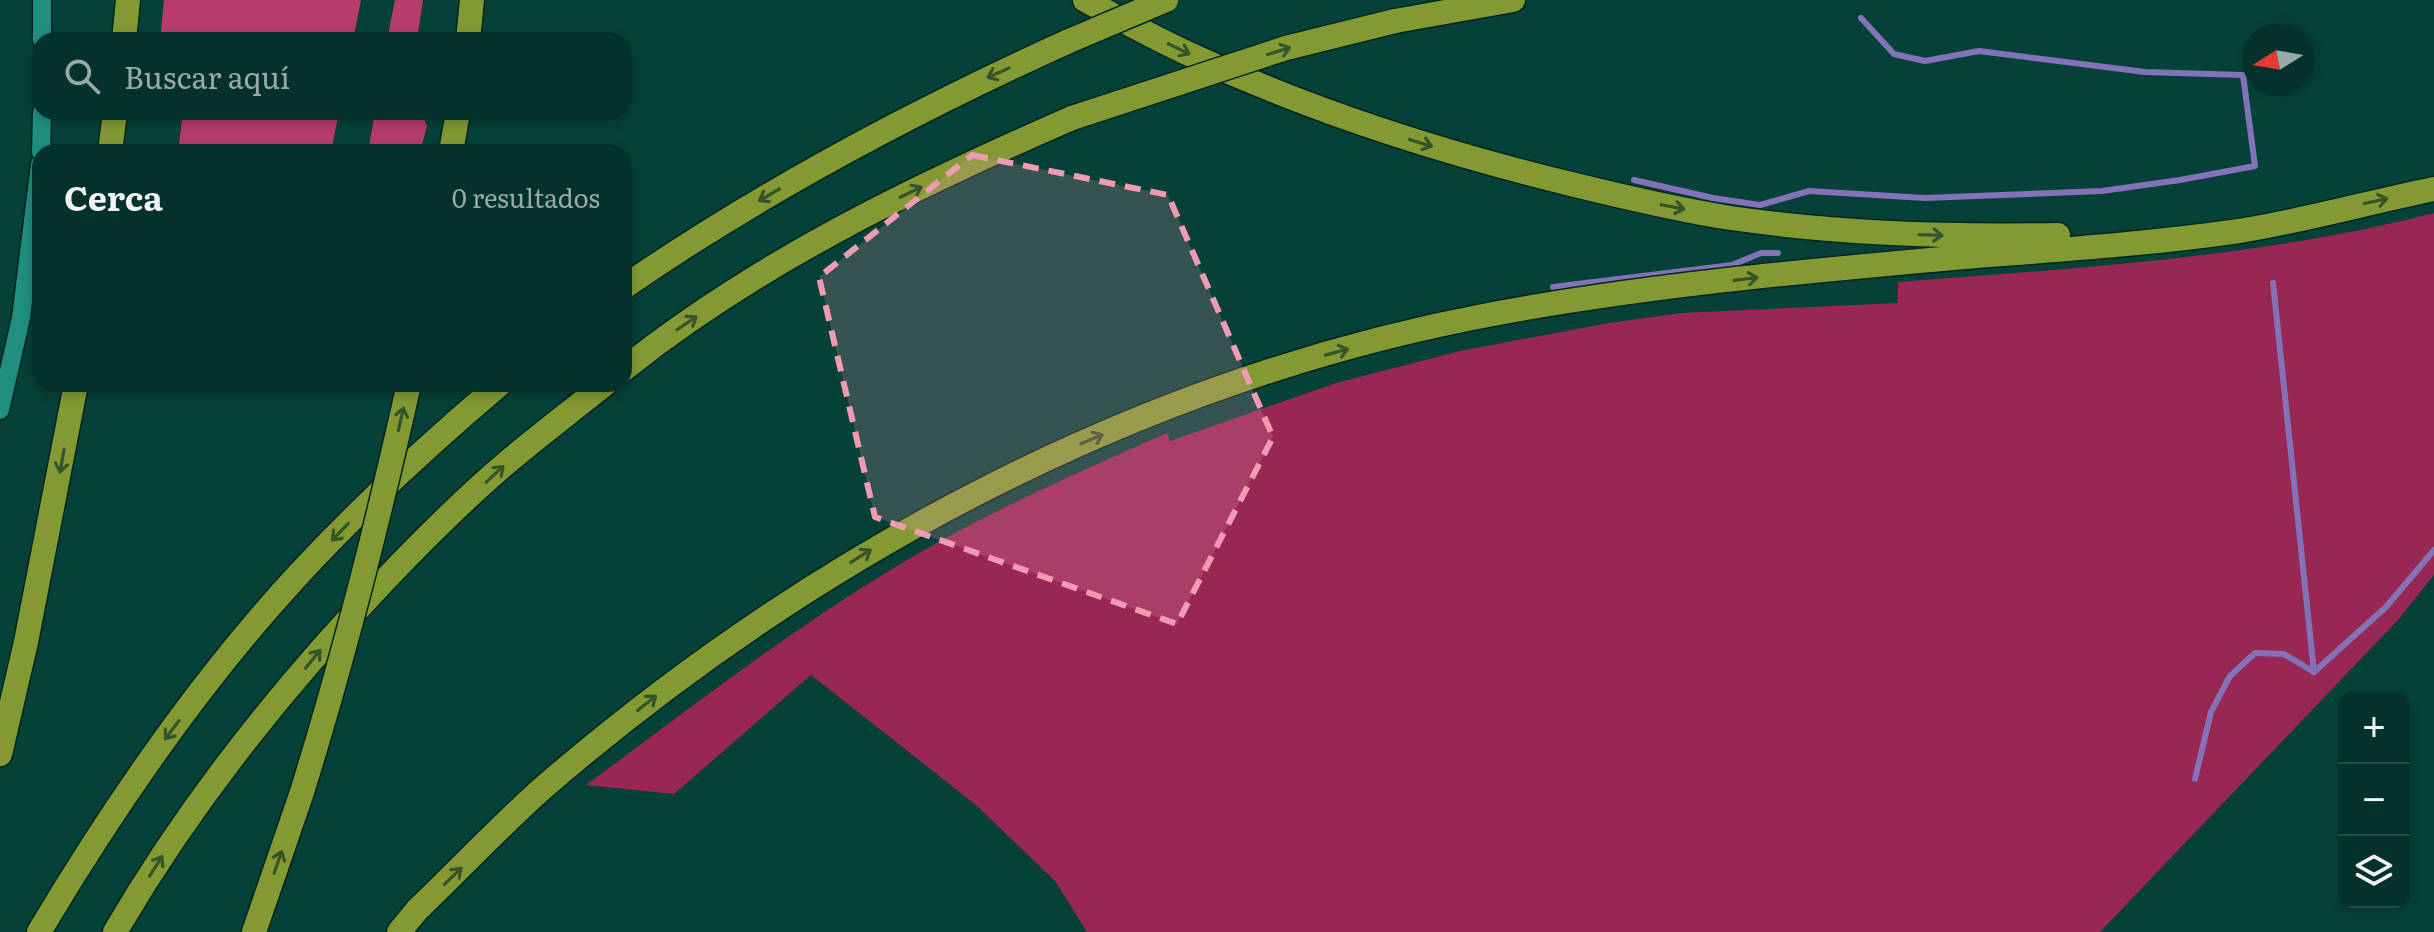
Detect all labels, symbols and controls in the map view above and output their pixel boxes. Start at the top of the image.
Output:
north arrow [2242,24,2314,96]
search box [32,32,632,120]
one-way arrow [1166,42,1190,57]
one-way arrow [1266,42,1292,57]
icon: search [60,54,104,98]
text: Buscar aquí [124,54,290,98]
one-way arrow [986,66,1011,81]
one-way arrow [1407,136,1433,151]
text: Cerca [64,171,163,221]
text: 0 resultados [452,177,600,216]
one-way arrow [899,184,923,199]
one-way arrow [758,187,781,203]
one-way arrow [2362,193,2388,208]
one-way arrow [1659,200,1685,215]
one-way arrow [1917,228,1944,243]
one-way arrow [1733,271,1758,286]
one-way arrow [675,315,698,331]
one-way arrow [1323,343,1349,358]
one-way arrow [394,407,409,433]
one-way arrow [1079,430,1104,445]
one-way arrow [53,448,68,473]
one-way arrow [485,464,505,483]
one-way arrow [331,522,350,541]
one-way arrow [849,548,872,564]
one-way arrow [303,648,321,669]
map controls [2338,692,2410,908]
button: + [2338,692,2410,764]
one-way arrow [636,695,657,712]
one-way arrow [164,719,181,740]
button: − [2338,764,2410,836]
button: layers [2338,836,2410,908]
one-way arrow [271,850,286,875]
one-way arrow [149,855,165,878]
one-way arrow [443,867,462,886]

